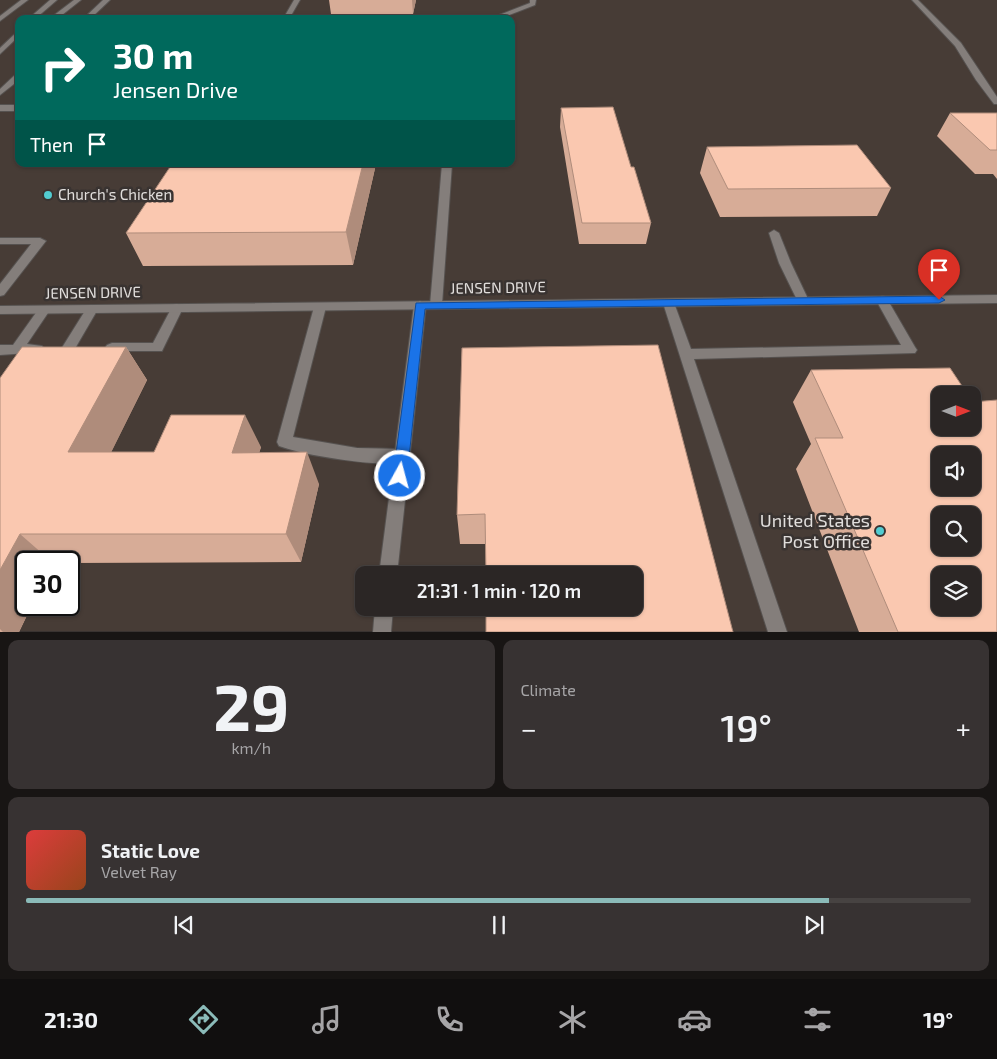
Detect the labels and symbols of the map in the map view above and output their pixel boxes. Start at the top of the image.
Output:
place label: Church's Chicken [58,185,172,203]
marker: Church's Chicken [42,189,54,201]
pin [918,249,960,300]
street label: JENSEN DRIVE [450,277,546,297]
street label: JENSEN DRIVE [45,282,141,302]
north arrow [931,386,981,436]
position arrow [373,449,425,501]
place label: United States Post Office [760,509,870,552]
marker: United States Post Office [874,525,886,537]
speed limit sign: 30 [15,551,80,616]

